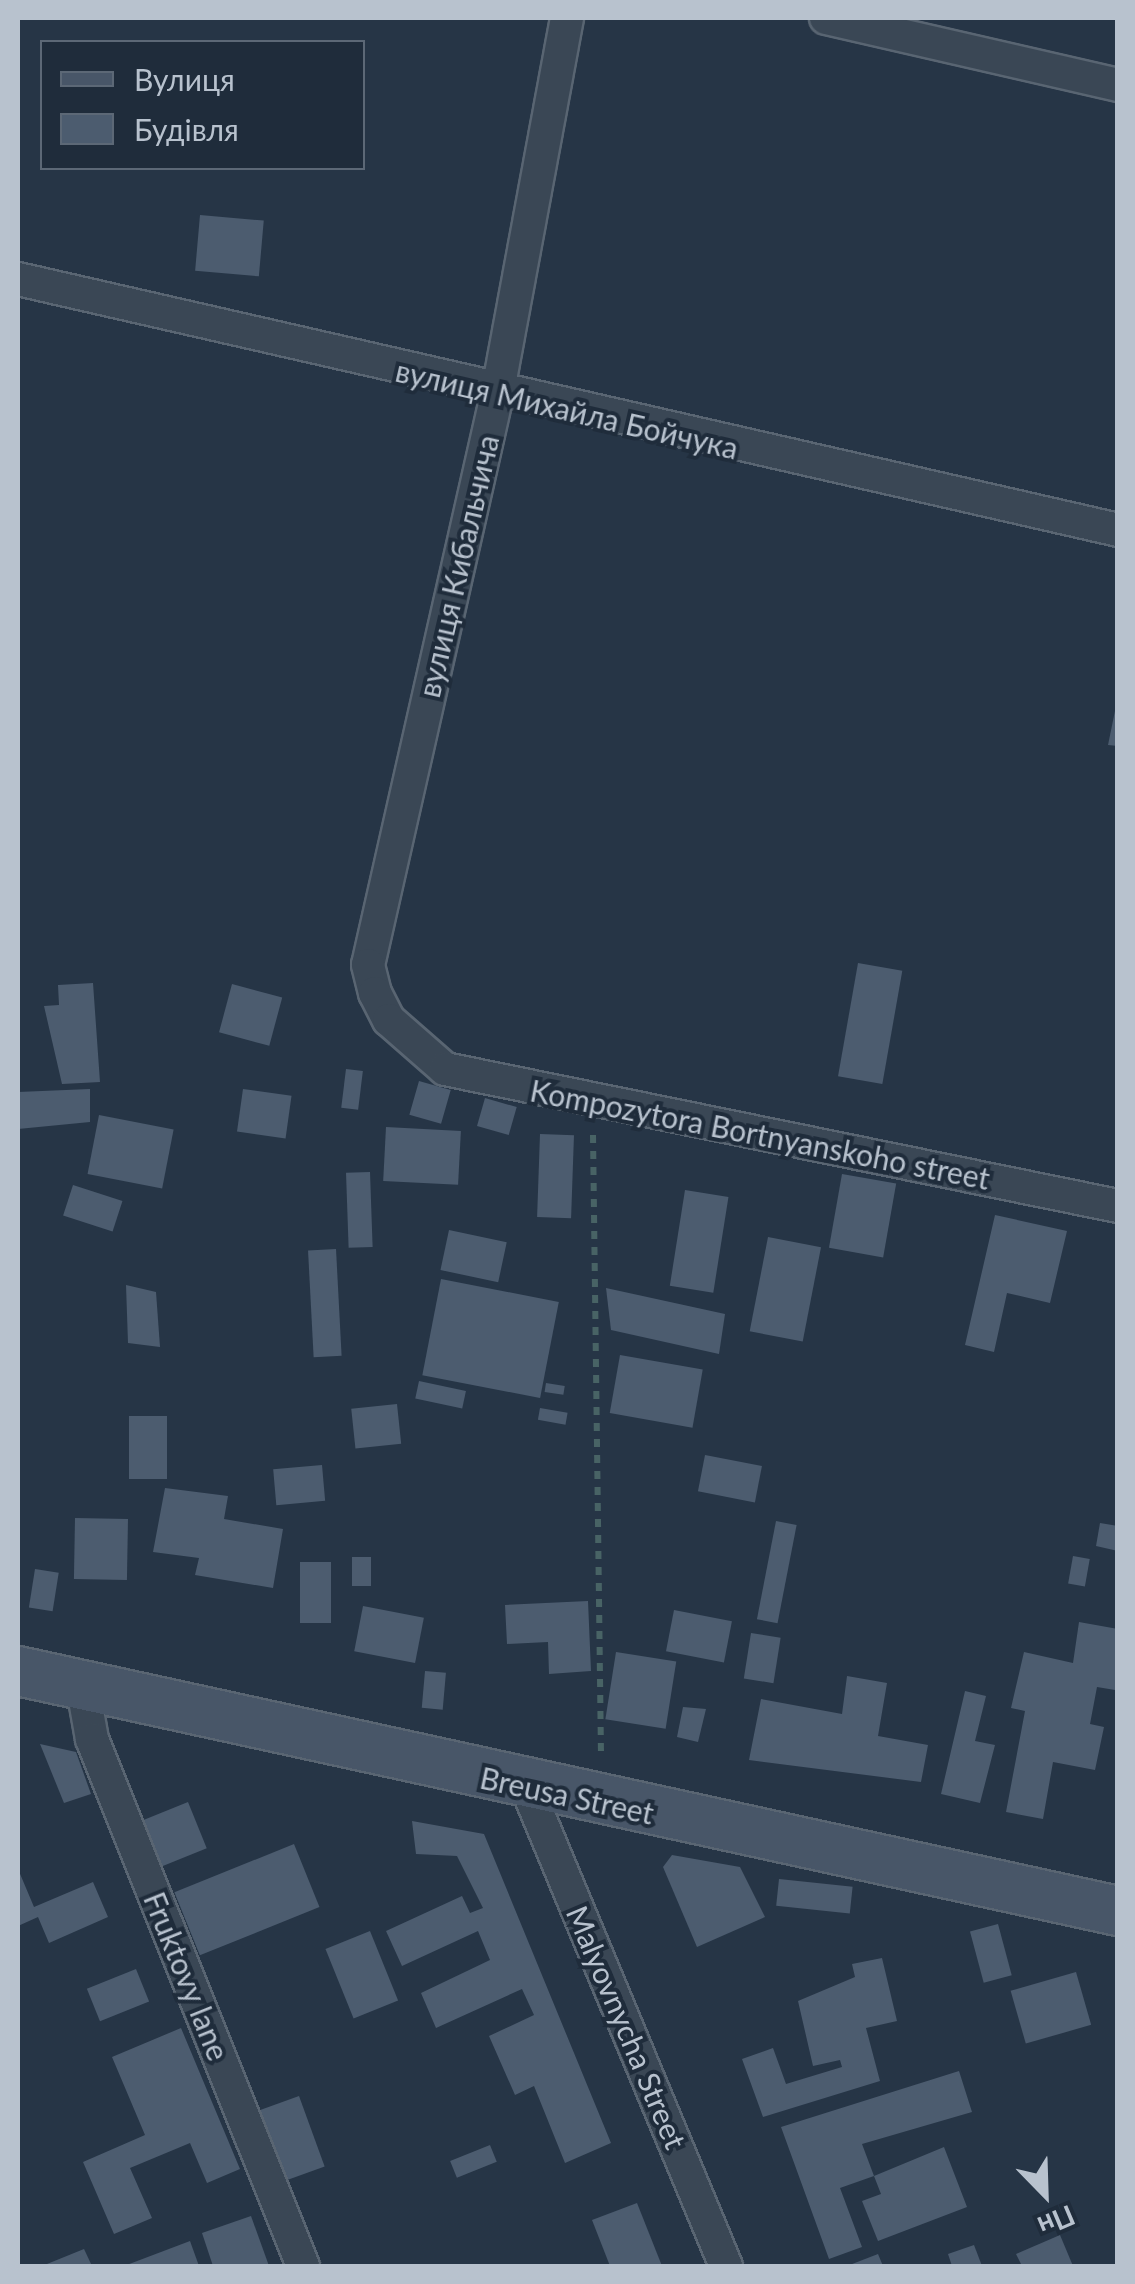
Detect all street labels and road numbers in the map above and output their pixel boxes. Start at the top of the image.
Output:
street label: вулиця Михайла Бойчука [392,352,742,466]
street label: вулиця Кибальчича [410,431,506,701]
street label: Kompozytora Bortnyanskoho street [527,1072,993,1196]
street label: Breusa Street [477,1759,657,1831]
street label: Fruktovy lane [137,1886,237,2066]
street label: Malyovnycha Street [560,1900,694,2154]

